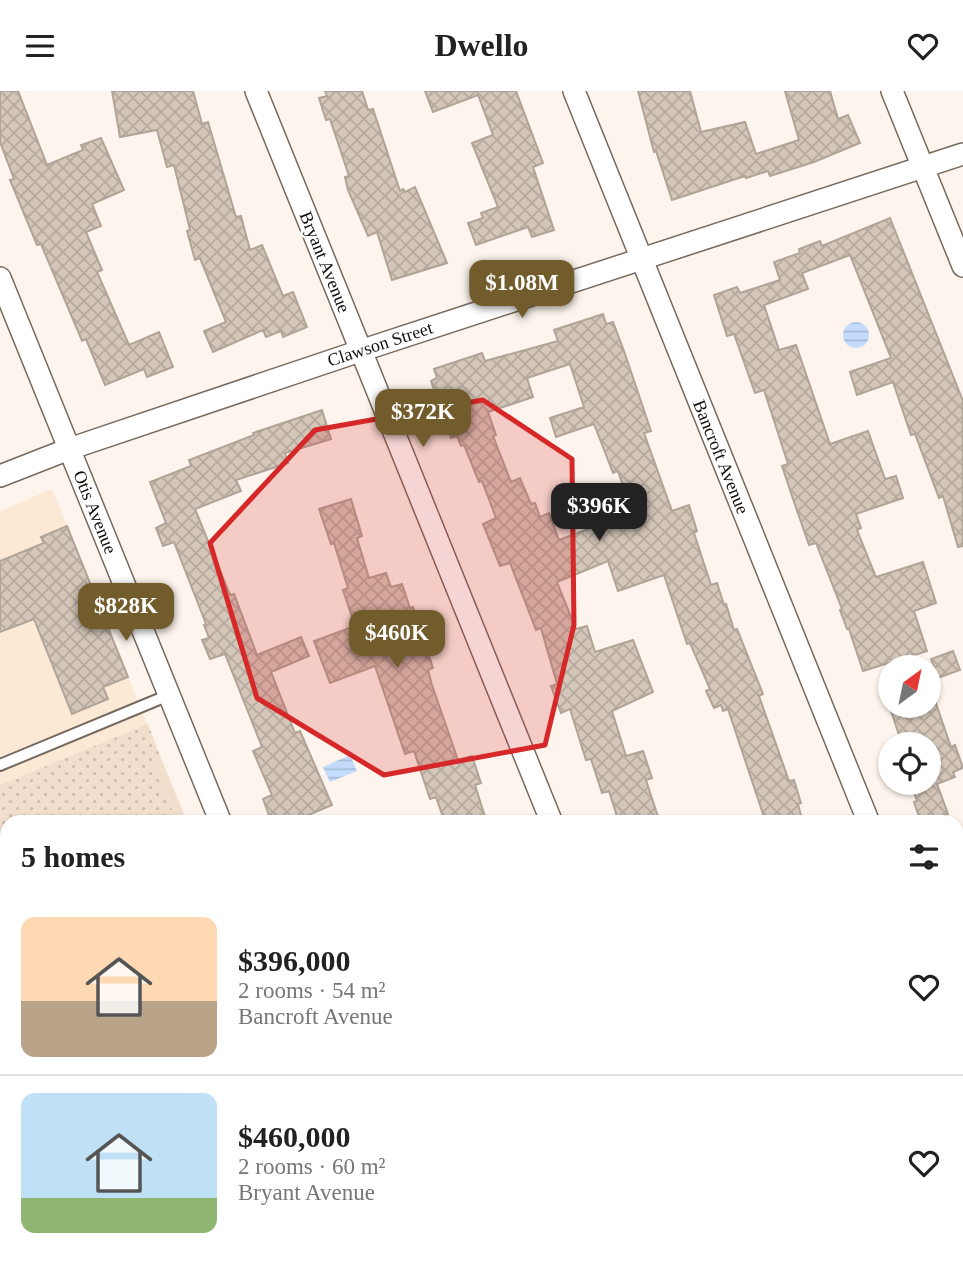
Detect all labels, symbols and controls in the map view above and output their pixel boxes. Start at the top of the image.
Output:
icon: menu [21,27,59,65]
text: Dwello [434,27,529,63]
icon: heart [904,27,942,65]
street label: Bryant Avenue [296,209,354,315]
pin: $1.08M [465,261,579,320]
text: $1.08M [485,270,559,295]
street label: Clawson Street [325,318,435,370]
pin: $372K [374,389,472,449]
street label: Bancroft Avenue [689,397,753,517]
text: $372K [391,399,455,424]
street label: Otis Avenue [69,467,121,557]
pin: $396K [550,483,648,543]
text: $396K [567,493,631,518]
pin: $828K [77,583,175,643]
text: $828K [94,593,158,618]
pin: $460K [348,611,446,670]
text: $460K [365,620,429,645]
north arrow [878,655,942,717]
map controls [878,655,941,795]
button: locate [878,732,941,795]
icon: filters [905,838,943,876]
text: 5 homes [21,840,125,873]
text: $396,000 [238,944,351,977]
icon: home [77,945,161,1029]
icon: heart [905,968,943,1006]
text: 2 rooms · 54 m² [238,978,385,1003]
text: Bancroft Avenue [238,1004,393,1029]
text: $460,000 [238,1120,351,1153]
icon: home [77,1121,161,1205]
icon: heart [905,1144,943,1182]
text: 2 rooms · 60 m² [238,1154,385,1179]
text: Bryant Avenue [238,1180,375,1205]

